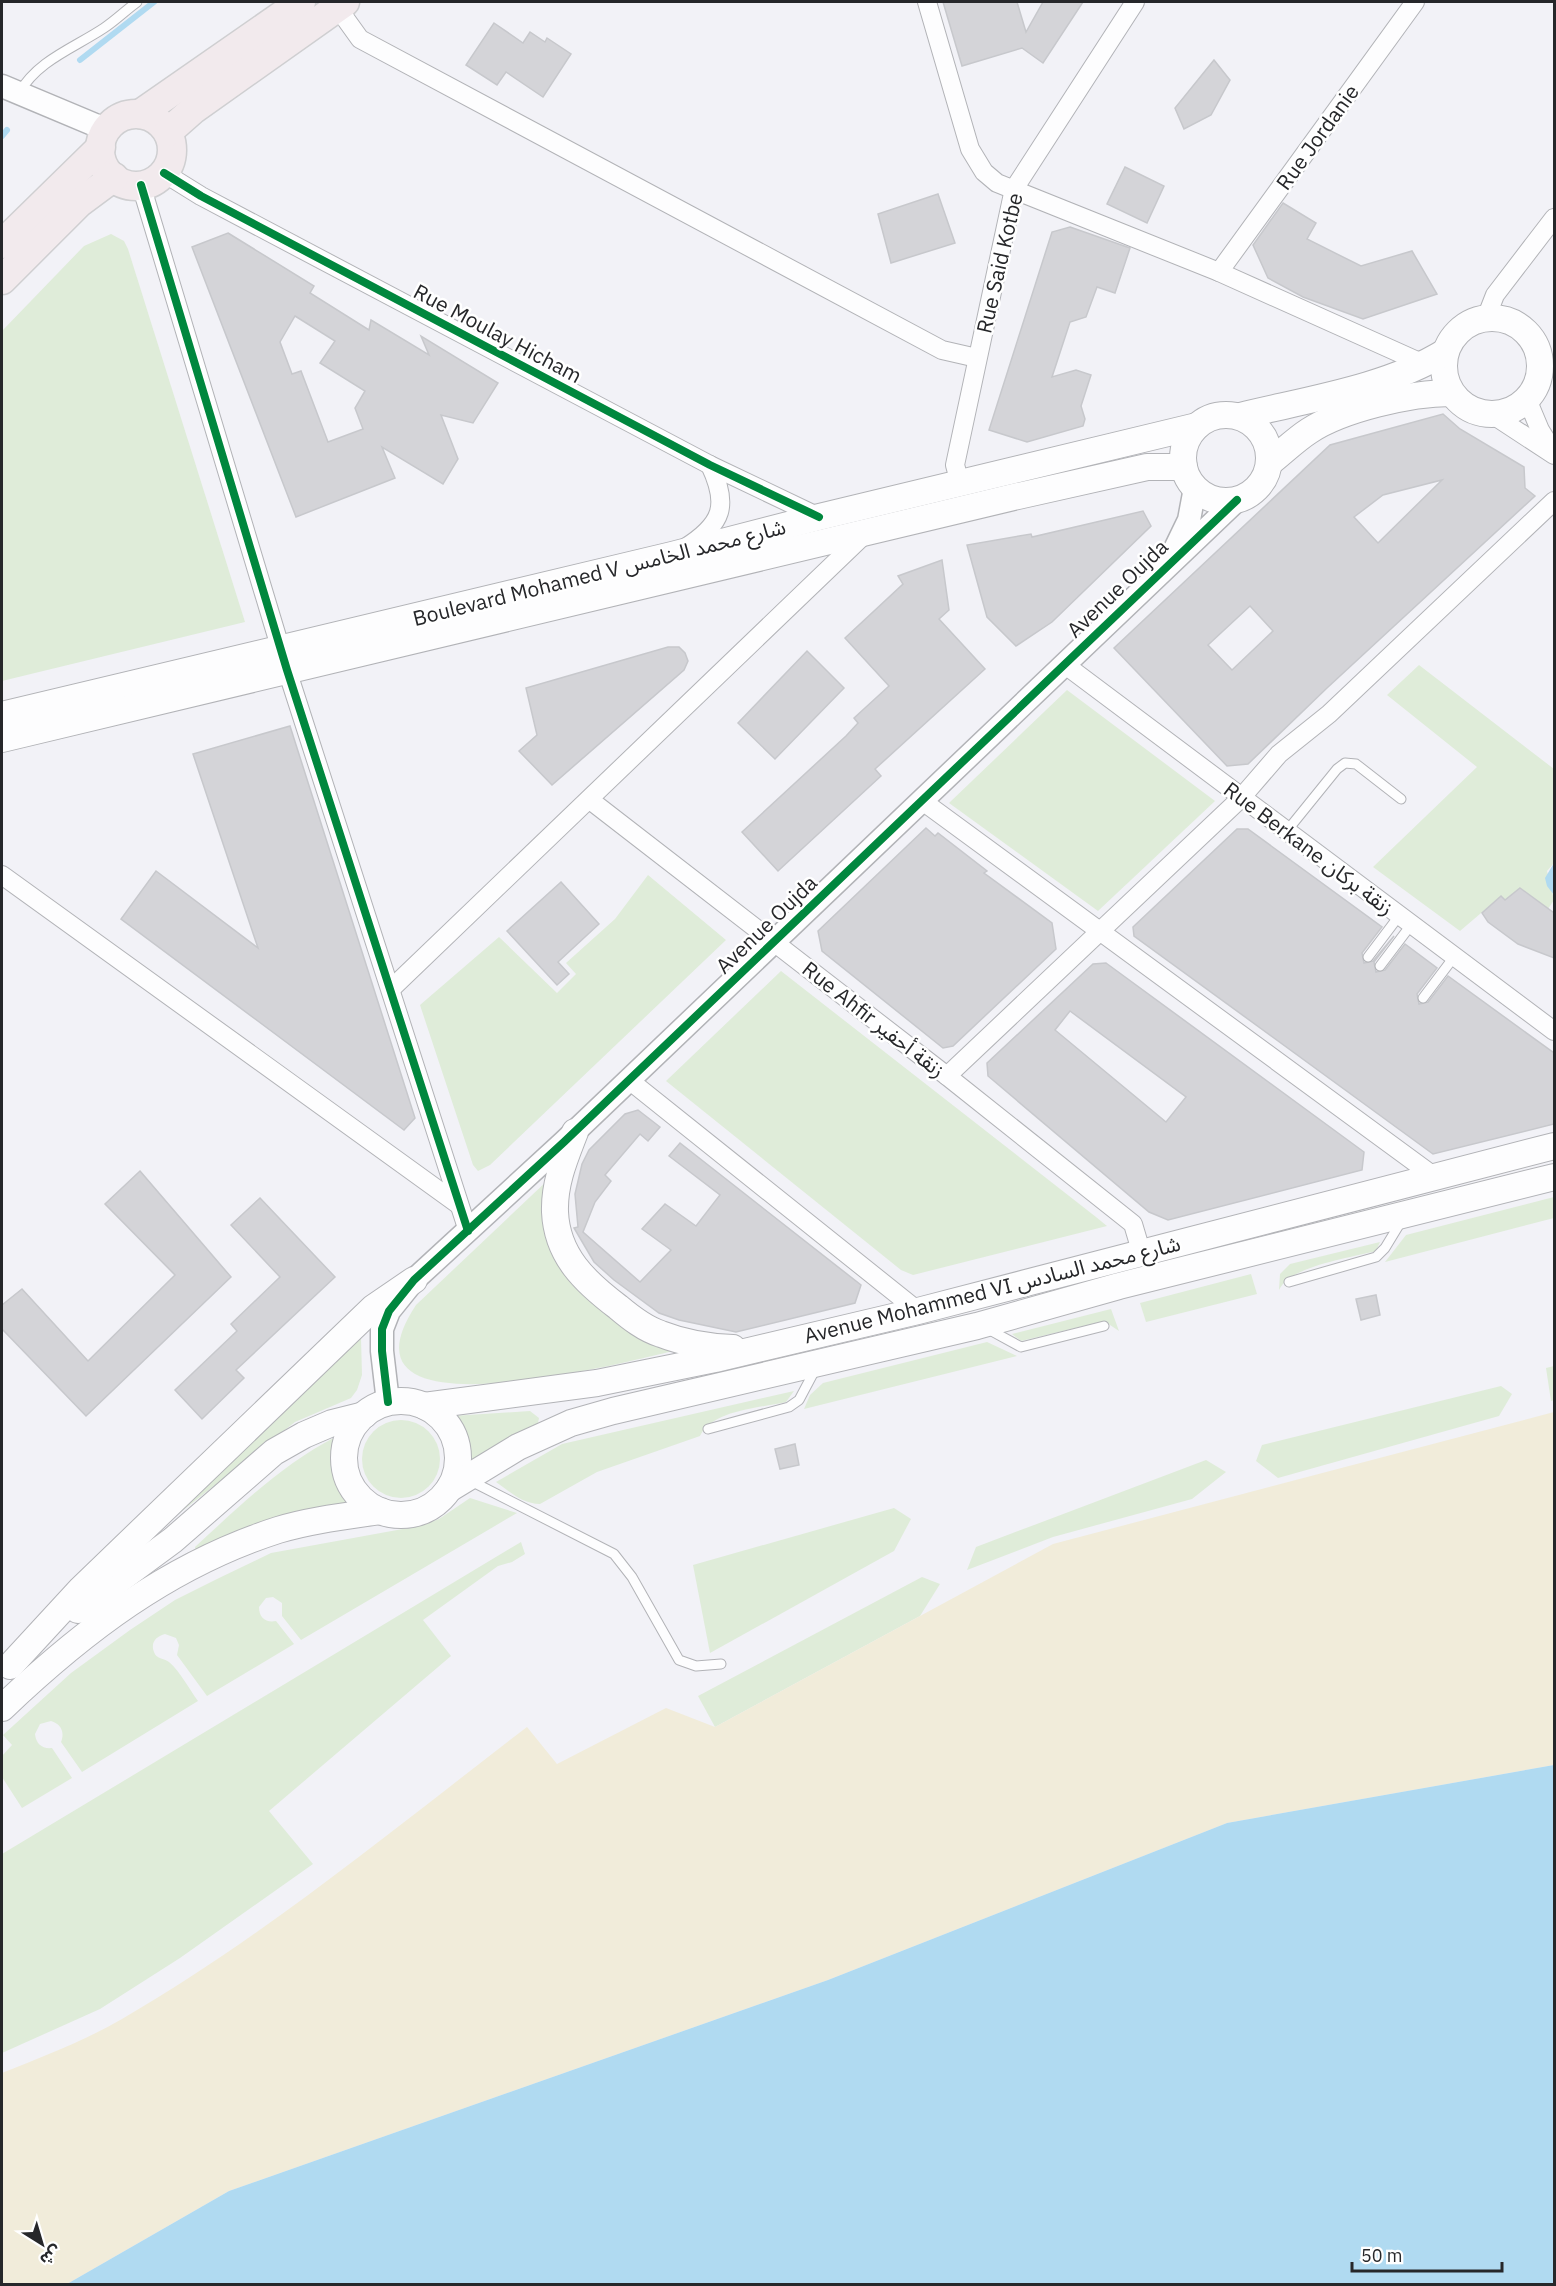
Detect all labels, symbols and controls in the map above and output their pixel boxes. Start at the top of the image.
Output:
street label: Rue Jordanie [1269,79,1365,195]
street label: Rue Said Kotbe [969,190,1029,336]
street label: Rue Moulay Hicham [409,277,587,389]
street label: Boulevard Mohamed V شارع محمد الخامس [410,512,789,634]
street label: Avenue Oujda [1060,533,1174,643]
street label: Rue Berkane زنقة بركان [1218,775,1400,921]
street label: Avenue Oujda [709,869,823,979]
street label: Rue Ahfir زنقة أحفير [797,954,951,1084]
street label: Avenue Mohammed VI شارع محمد السادس [801,1229,1184,1351]
north arrow [12,2214,72,2274]
scale bar [1352,2235,1502,2273]
text: ش [36,2241,66,2271]
text: 50 m [1361,2244,1403,2267]

